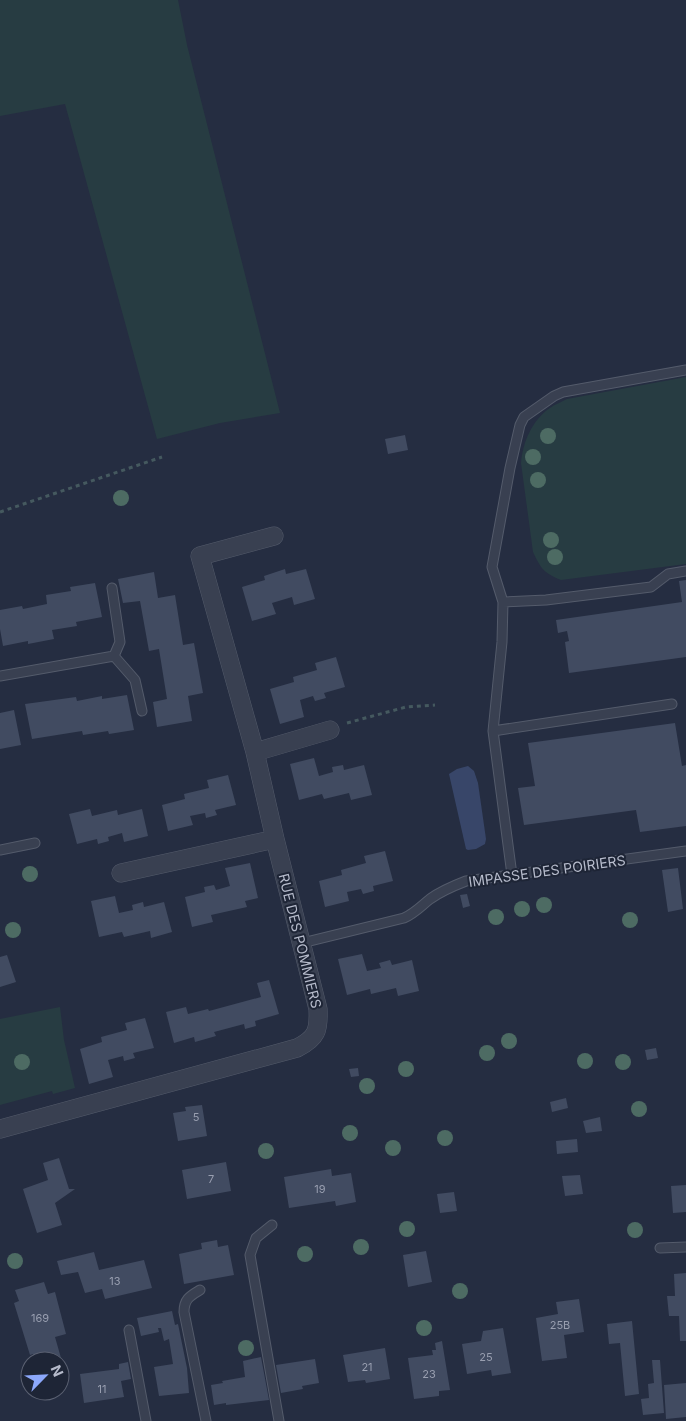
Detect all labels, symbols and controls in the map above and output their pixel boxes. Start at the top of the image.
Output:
street label: IMPASSE DES POIRIERS [467,851,627,890]
street label: RUE DES POMMIERS [276,872,325,1010]
house number: 5 [193,1110,200,1124]
house number: 7 [208,1172,214,1186]
house number: 19 [314,1182,326,1196]
house number: 13 [109,1274,121,1288]
house number: 169 [31,1311,49,1325]
house number: 25B [550,1318,570,1332]
house number: 25 [479,1350,493,1364]
north arrow [20,1351,70,1401]
house number: 21 [361,1360,373,1374]
text: N [47,1362,67,1379]
house number: 23 [422,1367,436,1381]
house number: 11 [98,1382,106,1396]

